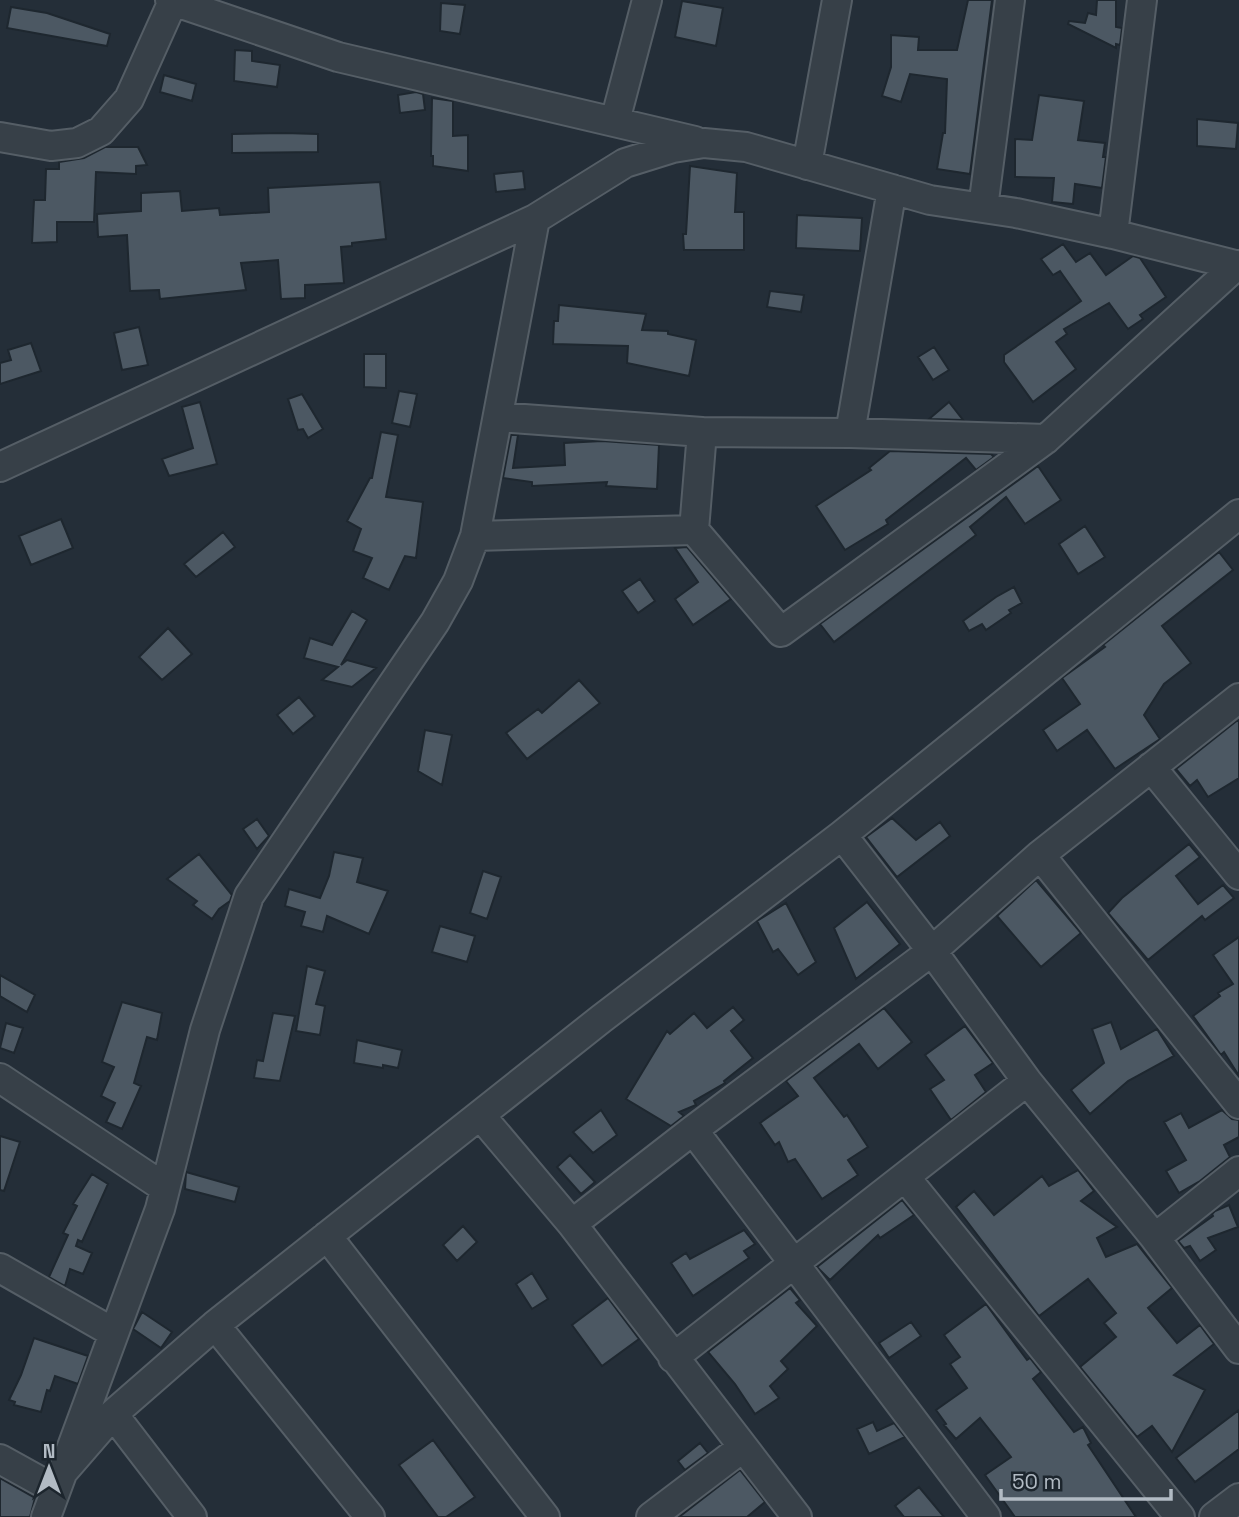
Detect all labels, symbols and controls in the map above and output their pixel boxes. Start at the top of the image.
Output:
north arrow [14,1433,84,1503]
text: N [43,1439,55,1464]
scale bar [1001,1458,1171,1502]
text: 50 m [1012,1468,1062,1495]

